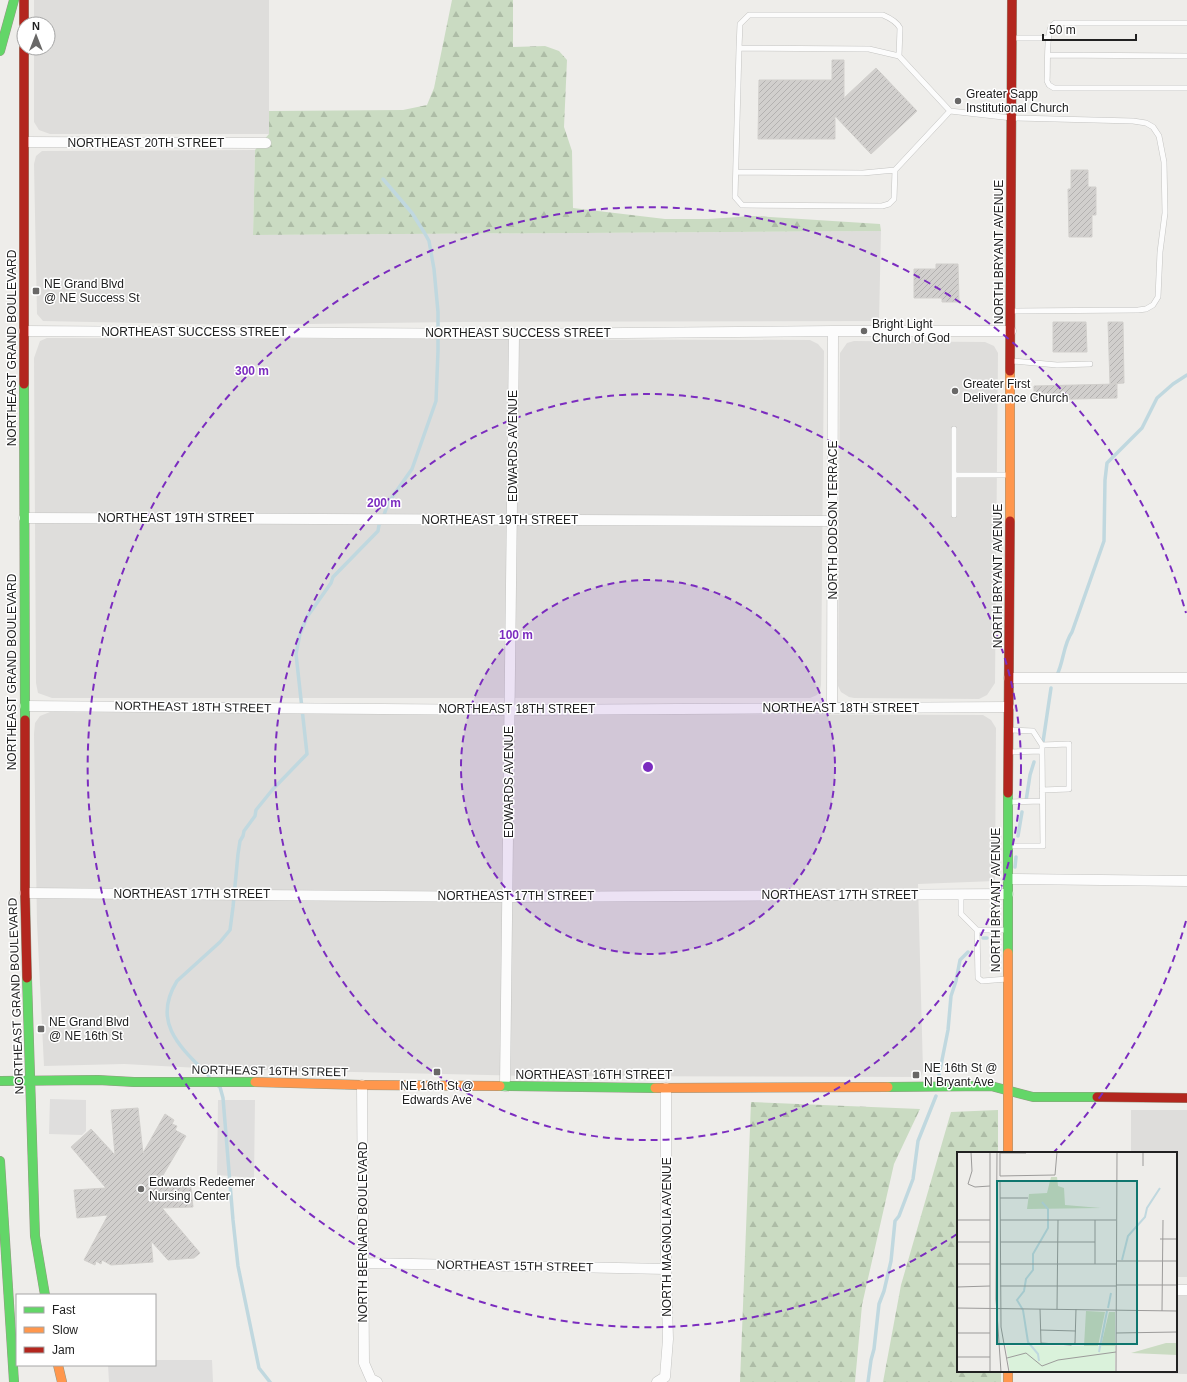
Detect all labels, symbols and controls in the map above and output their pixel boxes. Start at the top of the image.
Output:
north arrow [16,16,56,56]
scale bar [1043,16,1136,42]
text: N [32,20,40,32]
text: 50 m [1049,23,1076,37]
place label: Greater Sapp Institutional Church [966,87,1069,115]
marker: Greater Sapp Institutional Church [953,96,963,106]
street label: NORTHEAST 20TH STREET [68,136,225,150]
street label: NORTH BRYANT AVENUE [992,180,1006,324]
street label: NORTHEAST GRAND BOULEVARD [5,249,19,446]
place label: NE Grand Blvd @ NE Success St [44,277,140,305]
marker: NE Grand Blvd @ NE Success St [31,286,41,296]
place label: Bright Light Church of God [872,317,950,345]
street label: NORTHEAST SUCCESS STREET [101,325,287,339]
street label: NORTHEAST SUCCESS STREET [425,326,611,340]
marker: Bright Light Church of God [859,326,869,336]
text: 300 m [235,364,269,378]
place label: Greater First Deliverance Church [963,377,1068,405]
marker: Greater First Deliverance Church [950,386,960,396]
street label: EDWARDS AVENUE [506,390,520,502]
street label: NORTH DODSON TERRACE [826,441,840,599]
text: 200 m [367,496,401,510]
street label: NORTH BRYANT AVENUE [991,504,1005,648]
street label: NORTHEAST 19TH STREET [98,511,255,525]
street label: NORTHEAST 19TH STREET [422,513,579,527]
street label: NORTHEAST GRAND BOULEVARD [5,573,19,770]
text: 100 m [499,628,533,642]
street label: NORTHEAST 18TH STREET [114,699,272,715]
street label: NORTHEAST 18TH STREET [763,701,920,715]
street label: NORTHEAST 18TH STREET [439,702,596,716]
street label: EDWARDS AVENUE [502,726,516,838]
centre of rings [641,760,655,774]
street label: NORTH BRYANT AVENUE [989,828,1003,972]
street label: NORTHEAST 17TH STREET [114,887,271,901]
street label: NORTHEAST 17TH STREET [762,888,919,902]
street label: NORTHEAST 17TH STREET [438,889,595,903]
street label: NORTHEAST GRAND BOULEVARD [6,897,26,1095]
place label: NE Grand Blvd @ NE 16th St [49,1015,129,1043]
marker: NE Grand Blvd @ NE 16th St [36,1024,46,1034]
place label: NE 16th St @ N Bryant Ave [924,1061,998,1089]
street label: NORTHEAST 16TH STREET [191,1063,349,1079]
marker: NE 16th St @ Edwards Ave [432,1067,442,1077]
street label: NORTHEAST 16TH STREET [516,1068,673,1082]
marker: NE 16th St @ N Bryant Ave [911,1070,921,1080]
place label: NE 16th St @ Edwards Ave [400,1079,474,1107]
street label: NORTH BERNARD BOULEVARD [356,1141,370,1322]
inset map [957,1152,1177,1372]
street label: NORTH MAGNOLIA AVENUE [660,1157,674,1317]
place label: Edwards Redeemer Nursing Center [149,1175,255,1203]
marker: Edwards Redeemer Nursing Center [136,1184,146,1194]
street label: NORTHEAST 15TH STREET [436,1258,594,1274]
legend [16,1294,156,1366]
text: Fast [52,1303,76,1317]
text: Slow [52,1323,78,1337]
text: Jam [52,1343,75,1357]

